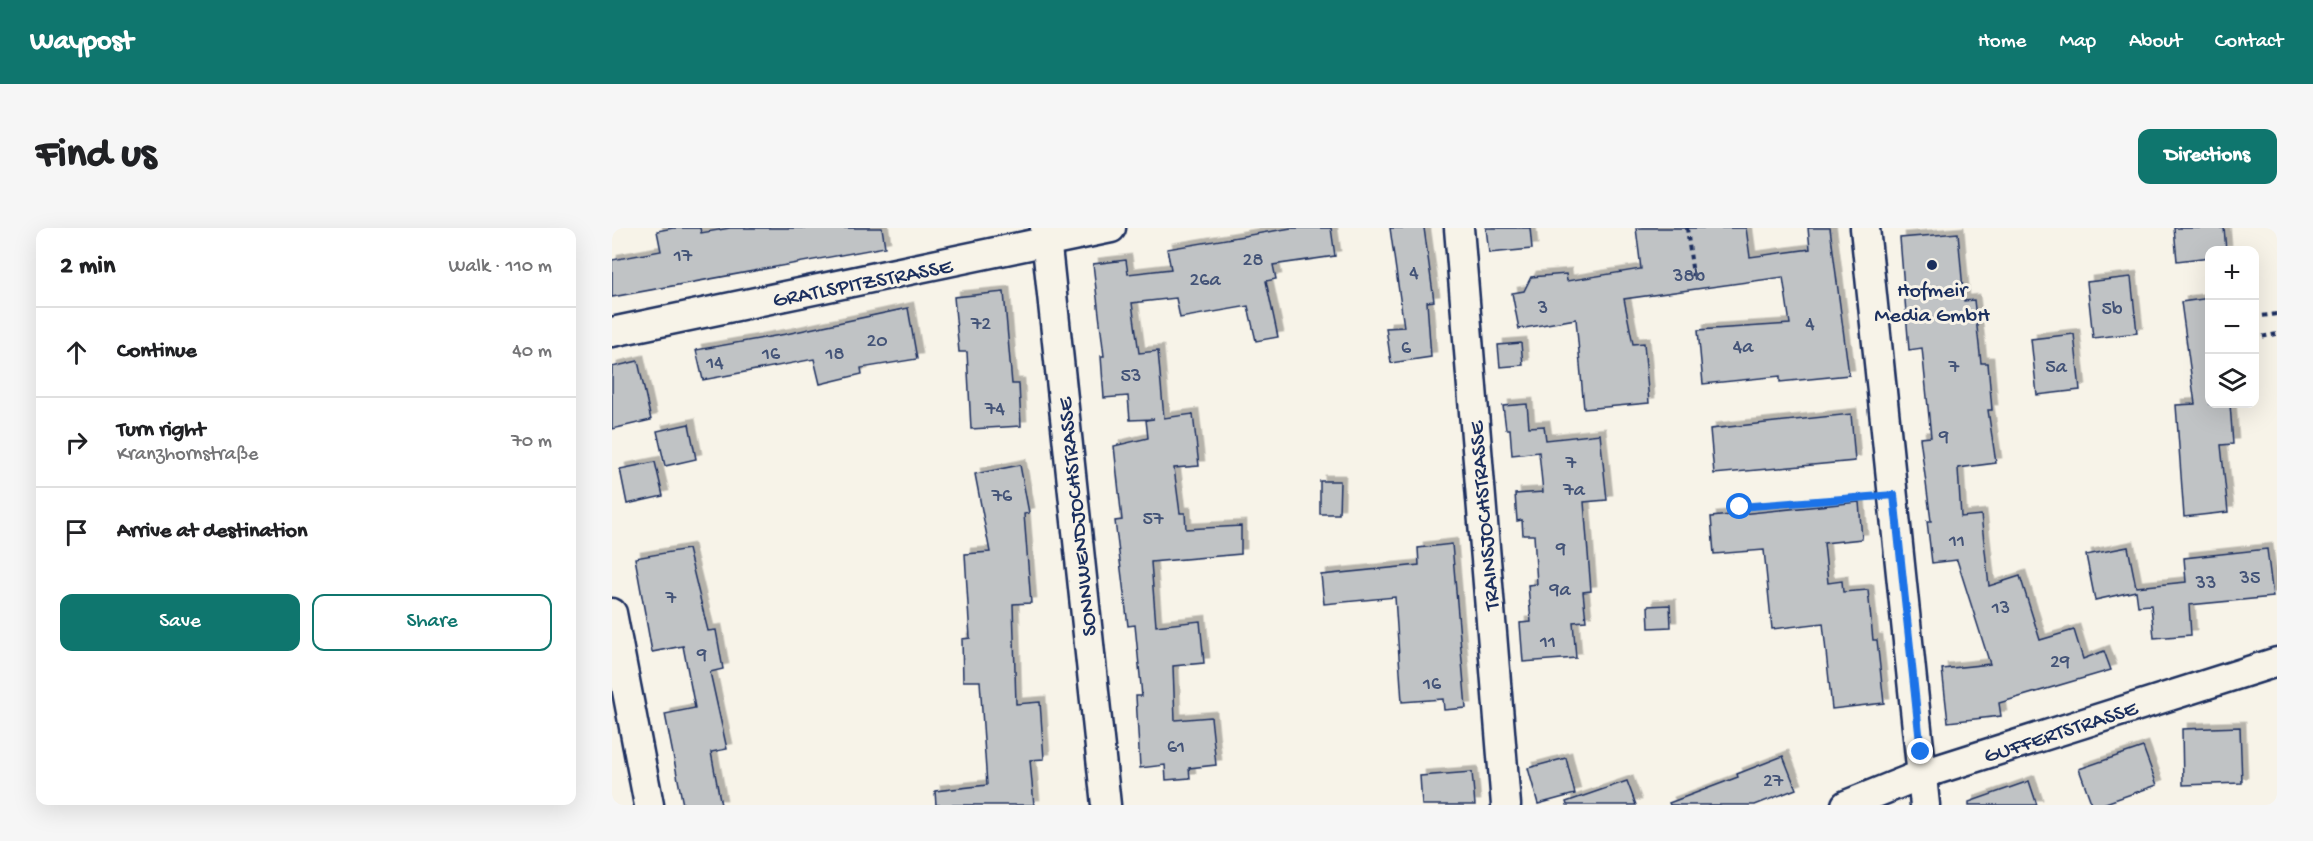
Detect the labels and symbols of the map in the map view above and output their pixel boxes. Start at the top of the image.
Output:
house number: 17 [673,246,693,269]
house number: 28 [1243,250,1263,273]
street label: GRATLSPITZSTRASSE [771,255,956,315]
marker: Hofmeir Media GmbH [1925,258,1939,272]
house number: 4 [1409,263,1419,286]
house number: 38b [1672,266,1705,289]
house number: 26a [1189,270,1221,293]
place label: Hofmeir Media GmbH [1874,279,1990,330]
house number: 3 [1537,298,1548,321]
house number: 5b [2101,299,2123,322]
house number: 72 [970,314,991,337]
house number: 4 [1805,314,1815,337]
house number: 20 [866,331,888,354]
house number: 4a [1733,337,1754,360]
house number: 6 [1401,338,1412,361]
house number: 16 [761,344,781,367]
house number: 18 [824,344,845,367]
house number: 14 [705,353,724,376]
house number: 7 [1948,357,1960,380]
house number: 5a [2045,357,2068,380]
house number: 53 [1121,366,1141,389]
street label: SONNWENDJOCHSTRASSE [1053,395,1104,637]
house number: 74 [984,399,1005,422]
street label: TRAINSJOCHSTRASSE [1465,419,1507,613]
house number: 9 [1938,427,1949,450]
house number: 7 [1565,453,1577,476]
house number: 7a [1562,480,1586,503]
house number: 76 [991,486,1013,509]
route start [1726,493,1752,519]
house number: 57 [1143,509,1164,532]
house number: 11 [1948,531,1965,554]
house number: 9 [1555,539,1566,562]
house number: 35 [2239,568,2260,591]
house number: 33 [2195,573,2216,596]
house number: 9a [1548,580,1571,603]
house number: 7 [665,588,677,611]
house number: 13 [1991,598,2010,621]
house number: 11 [1539,632,1556,655]
house number: 9 [696,645,707,668]
house number: 29 [2050,652,2070,675]
house number: 16 [1422,674,1442,697]
street label: GUFFERTSTRASSE [1981,696,2143,771]
house number: 61 [1167,737,1185,760]
route end [1907,738,1933,764]
house number: 27 [1763,771,1784,794]

